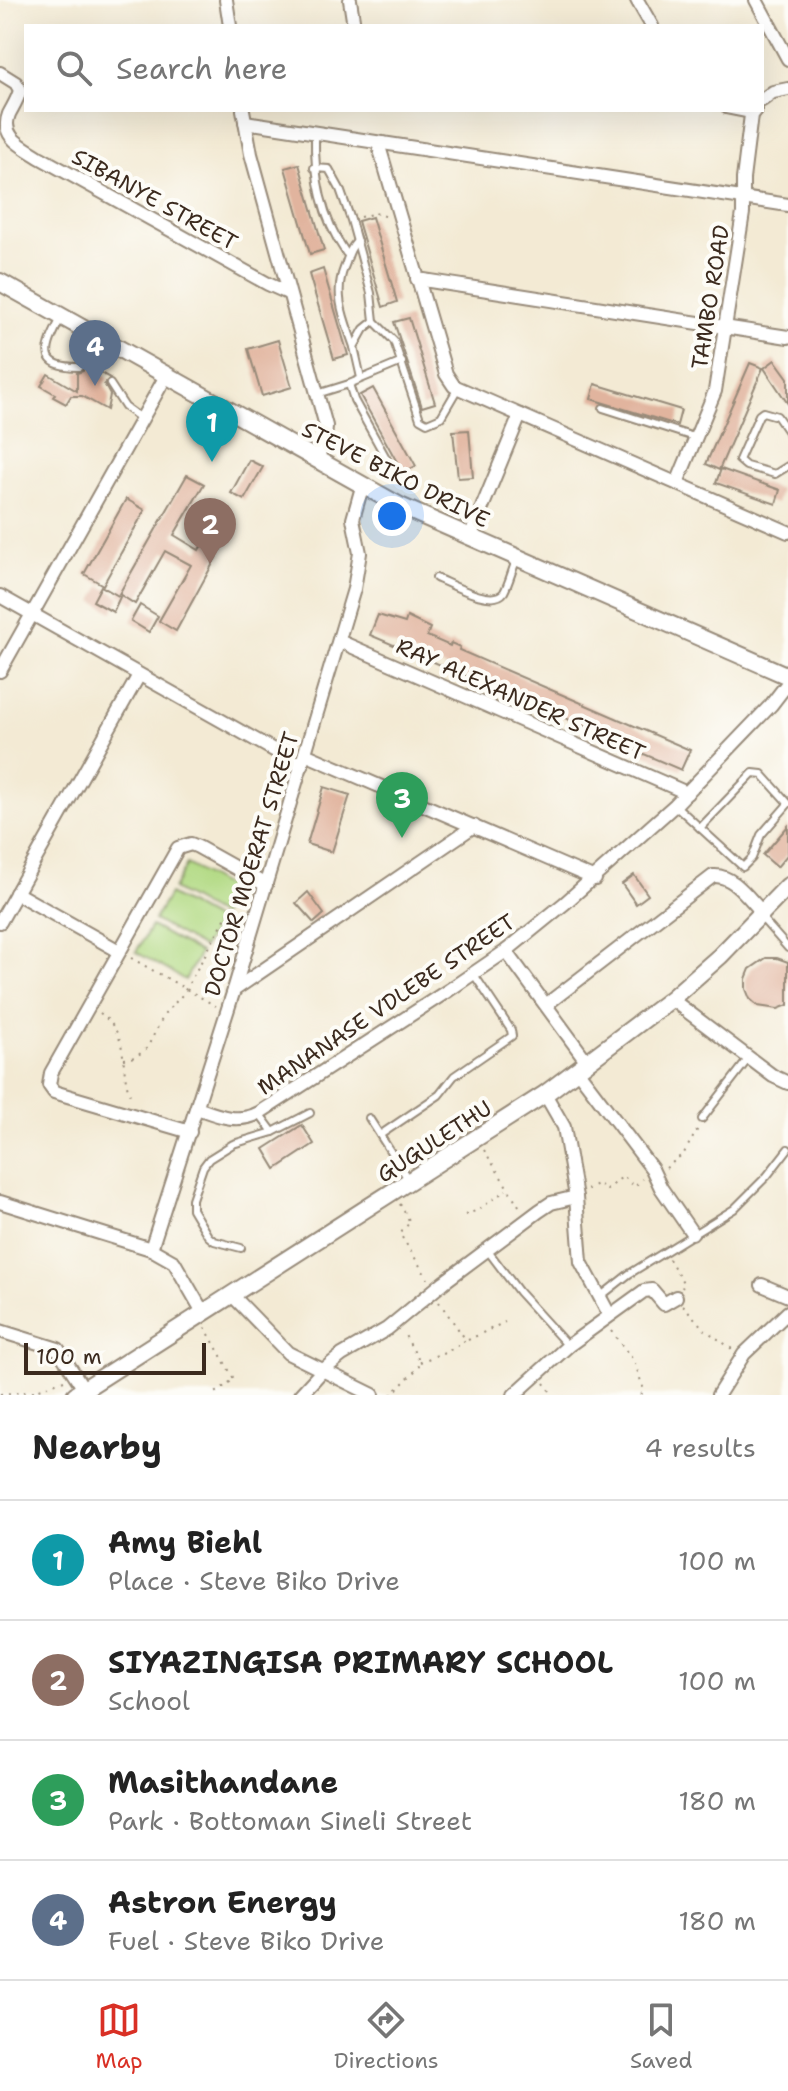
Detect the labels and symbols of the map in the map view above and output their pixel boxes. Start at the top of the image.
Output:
street label: SIBANYE STREET [67,142,243,257]
street label: TAMBO ROAD [685,223,736,371]
pin: 4 [69,320,121,386]
pin: 1 [186,396,238,462]
street label: STEVE BIKO DRIVE [297,415,495,534]
your location [372,496,412,536]
pin: 2 [184,498,236,564]
street label: RAY ALEXANDER STREET [392,631,650,768]
street label: DOCTOR MOERAT STREET [197,728,306,1000]
pin: 3 [376,772,428,838]
street label: MANANASE VDLEBE STREET [252,907,521,1102]
street label: GUGULETHU [371,1094,497,1189]
scale bar [24,1339,206,1375]

